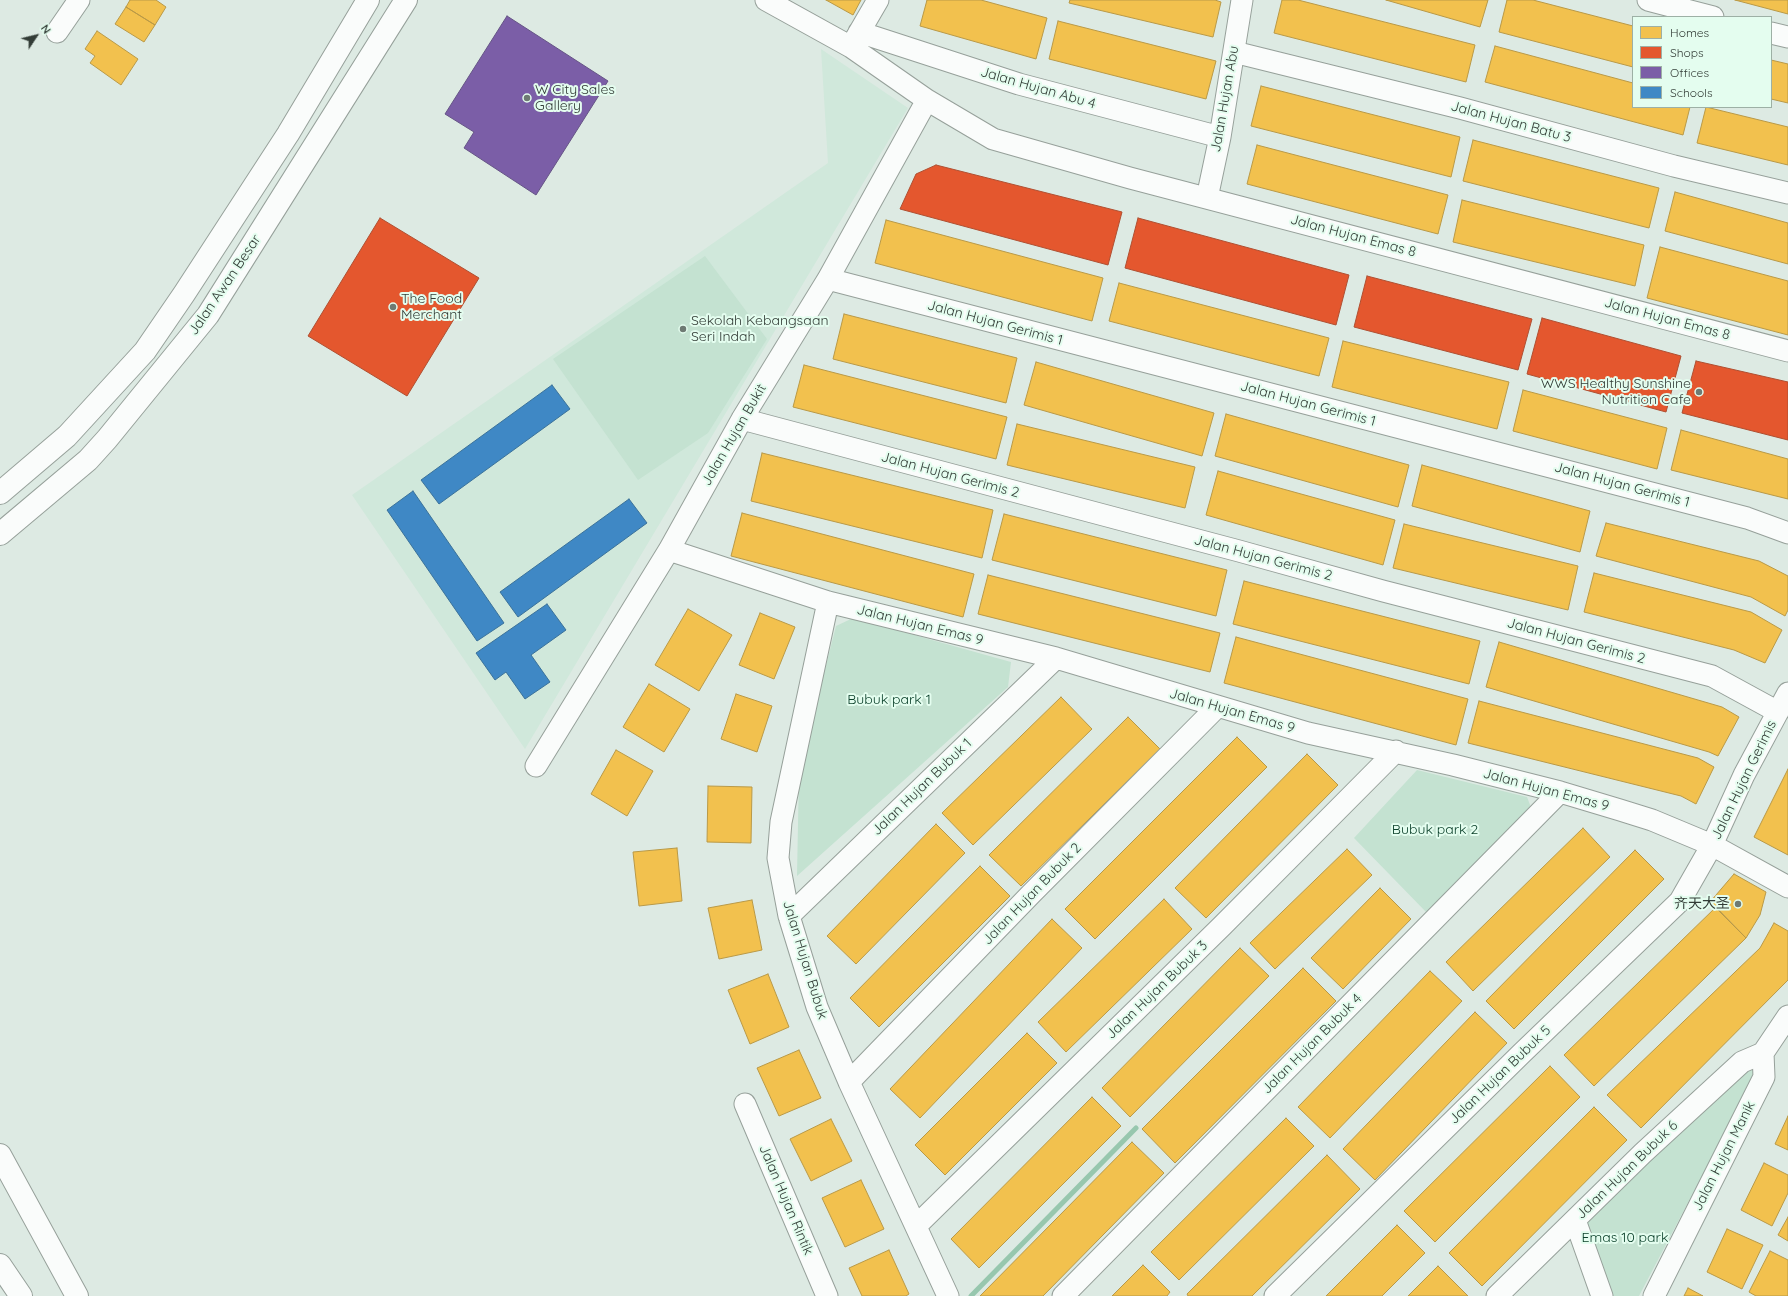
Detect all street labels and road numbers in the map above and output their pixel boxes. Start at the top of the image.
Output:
street label: Jalan Hujan Abu [1207,44,1243,154]
street label: Jalan Hujan Abu 4 [978,64,1098,112]
street label: Jalan Hujan Batu 3 [1449,98,1573,146]
street label: Jalan Hujan Emas 8 [1288,211,1418,261]
street label: Jalan Awan Besar [185,232,265,338]
street label: Jalan Hujan Emas 8 [1602,294,1732,344]
street label: Jalan Hujan Gerimis 1 [925,297,1065,349]
street label: Jalan Hujan Gerimis 1 [1238,378,1378,430]
street label: Jalan Hujan Bukit [698,381,770,489]
street label: Jalan Hujan Gerimis 2 [879,448,1021,502]
street label: Jalan Hujan Gerimis 1 [1552,459,1692,511]
street label: Jalan Hujan Gerimis 2 [1192,531,1334,585]
street label: Jalan Hujan Emas 9 [855,601,985,649]
street label: Jalan Hujan Gerimis 2 [1505,614,1647,668]
street label: Jalan Hujan Emas 9 [1167,685,1297,737]
street label: Jalan Hujan Gerimis [1708,718,1780,842]
street label: Jalan Hujan Bubuk 1 [869,735,975,839]
street label: Jalan Hujan Emas 9 [1481,765,1611,815]
street label: Jalan Hujan Bubuk 2 [979,840,1085,948]
street label: Jalan Hujan Bubuk [779,899,831,1021]
street label: Jalan Hujan Bubuk 3 [1103,937,1211,1043]
street label: Jalan Hujan Bubuk 4 [1258,990,1366,1098]
street label: Jalan Hujan Bubuk 5 [1446,1022,1554,1128]
street label: Jalan Hujan Manik [1689,1098,1759,1214]
street label: Jalan Hujan Bubuk 6 [1573,1117,1681,1223]
street label: Jalan Hujan Rintik [755,1142,817,1258]

